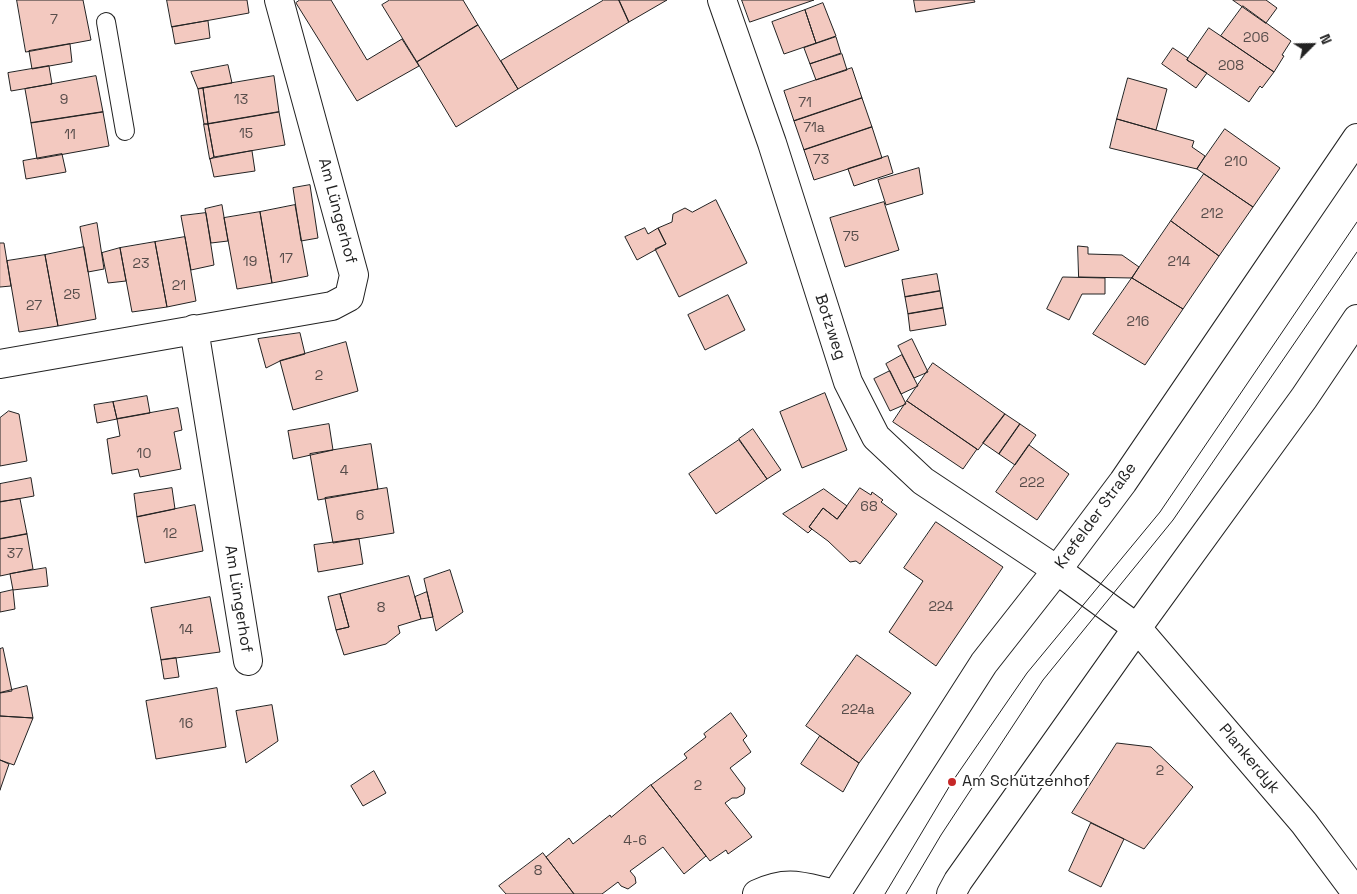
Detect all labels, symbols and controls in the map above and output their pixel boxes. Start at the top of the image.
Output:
house number: 7 [50,12,58,28]
north arrow [1287,20,1337,70]
house number: 206 [1243,30,1269,46]
text: N [1316,31,1336,47]
house number: 208 [1218,58,1244,74]
house number: 9 [60,92,68,108]
house number: 13 [234,92,248,108]
house number: 71 [798,95,812,111]
house number: 71a [803,120,825,136]
house number: 15 [239,126,253,142]
house number: 11 [64,127,76,143]
house number: 73 [813,152,829,168]
house number: 210 [1224,154,1248,170]
street label: Am Lüngerhof [314,156,360,266]
house number: 212 [1201,206,1223,222]
house number: 75 [843,229,859,245]
house number: 17 [279,251,293,267]
house number: 19 [243,254,257,270]
house number: 214 [1167,254,1191,270]
house number: 23 [133,256,149,272]
house number: 21 [172,278,186,294]
house number: 25 [64,287,80,303]
street label: Botzweg [810,292,850,362]
house number: 27 [26,298,42,314]
house number: 216 [1127,314,1149,330]
house number: 2 [315,368,323,384]
house number: 10 [137,446,151,462]
street label: Krefelder Straße [1051,459,1141,573]
house number: 4 [340,463,348,479]
house number: 222 [1019,475,1045,491]
house number: 68 [860,499,878,515]
house number: 6 [356,508,364,524]
house number: 12 [163,526,177,542]
street label: Am Lüngerhof [220,544,256,654]
house number: 37 [7,546,23,562]
house number: 224 [928,599,954,615]
house number: 8 [377,600,385,616]
house number: 14 [179,622,193,638]
house number: 224a [841,702,875,718]
house number: 16 [179,716,193,732]
street label: Plankerdyk [1214,720,1284,798]
house number: 2 [1156,763,1164,779]
place label: Am Schützenhof [962,772,1090,792]
marker: Am Schützenhof [946,776,958,788]
house number: 2 [694,778,702,794]
house number: 4-6 [623,833,647,849]
house number: 8 [534,863,542,879]

